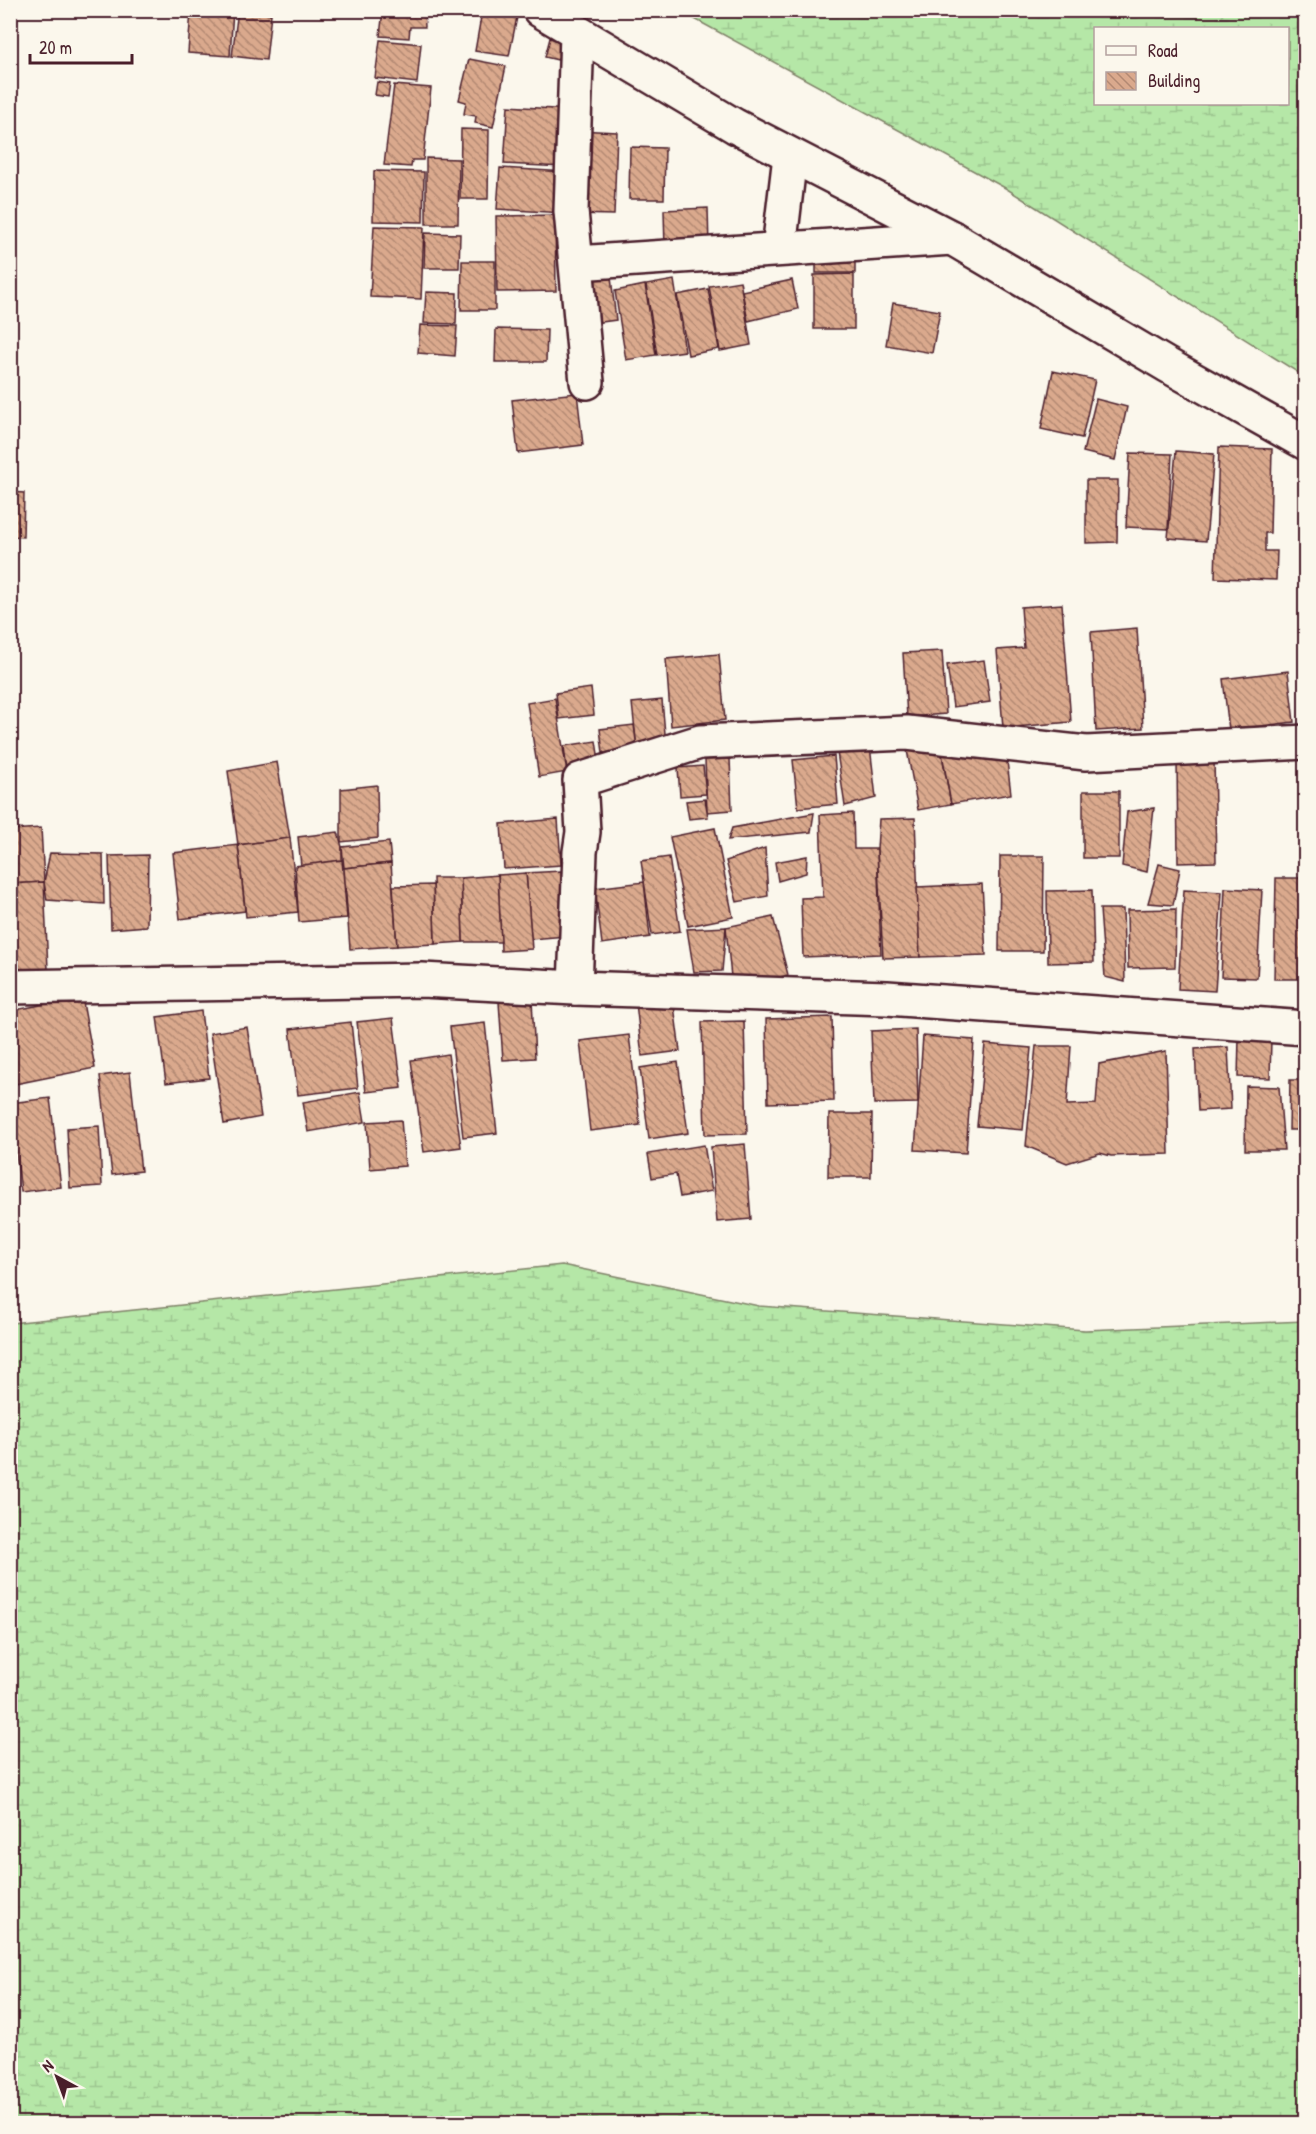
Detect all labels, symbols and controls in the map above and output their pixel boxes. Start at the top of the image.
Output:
scale bar [30,27,132,65]
legend [1094,27,1289,105]
text: 20 m [39,35,72,60]
text: Road [1148,38,1178,63]
text: Building [1148,68,1200,93]
north arrow [27,2047,87,2107]
text: N [37,2054,58,2077]

